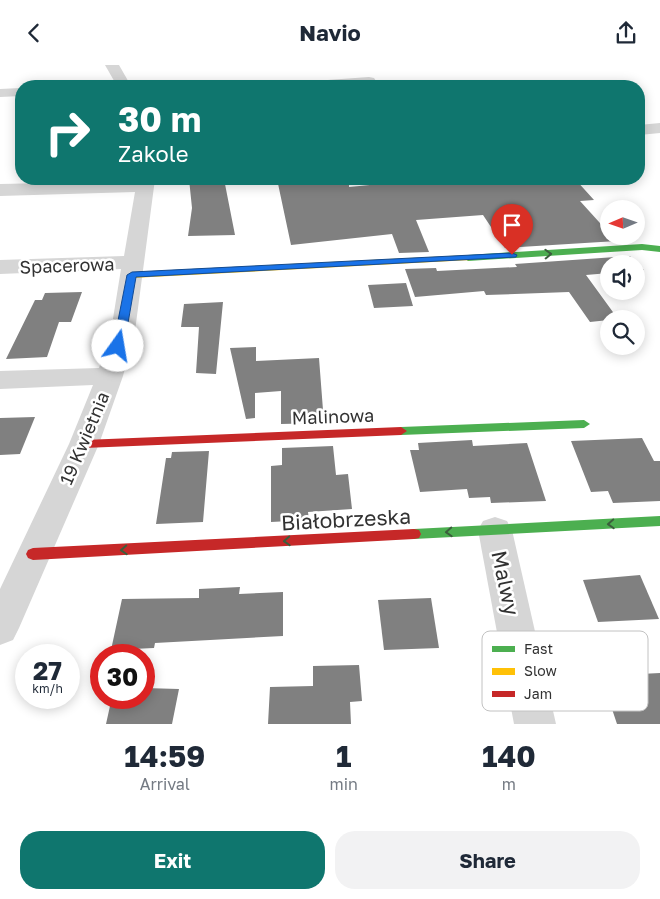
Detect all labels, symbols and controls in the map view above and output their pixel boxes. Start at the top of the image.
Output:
icon: back [20,19,48,47]
text: Navio [299,19,361,46]
icon: share [612,19,640,47]
text: 30 m [118,98,201,140]
icon: right [35,100,100,165]
text: Zakole [118,140,188,167]
north arrow [600,200,645,245]
map controls [600,200,645,355]
pin [491,204,533,255]
icon: arrive [498,211,526,239]
one-way arrow [544,249,552,259]
street label: Spacerowa [19,252,115,278]
button: sound [600,255,645,300]
button: search [600,310,645,355]
position arrow [91,319,143,371]
street label: 19 Kwietnia [55,388,113,488]
street label: Malinowa [291,404,375,428]
street label: Białobrzeska [280,503,412,535]
one-way arrow [607,519,615,529]
one-way arrow [445,527,453,538]
one-way arrow [282,535,290,546]
one-way arrow [120,544,128,555]
street label: Malwy [486,548,526,618]
legend [482,631,648,711]
text: Fast [524,640,553,657]
speed limit sign: 30 [90,644,155,709]
text: 27 [33,655,62,686]
text: Slow [524,662,557,679]
text: km/h [32,681,63,696]
text: Jam [524,685,552,702]
text: 14:59 [124,738,205,774]
text: 1 [336,738,351,774]
text: 140 [482,738,536,774]
text: Arrival [140,774,190,794]
text: min [330,774,358,794]
text: m [502,774,516,794]
button: Exit [20,831,325,889]
button: Share [335,831,640,889]

